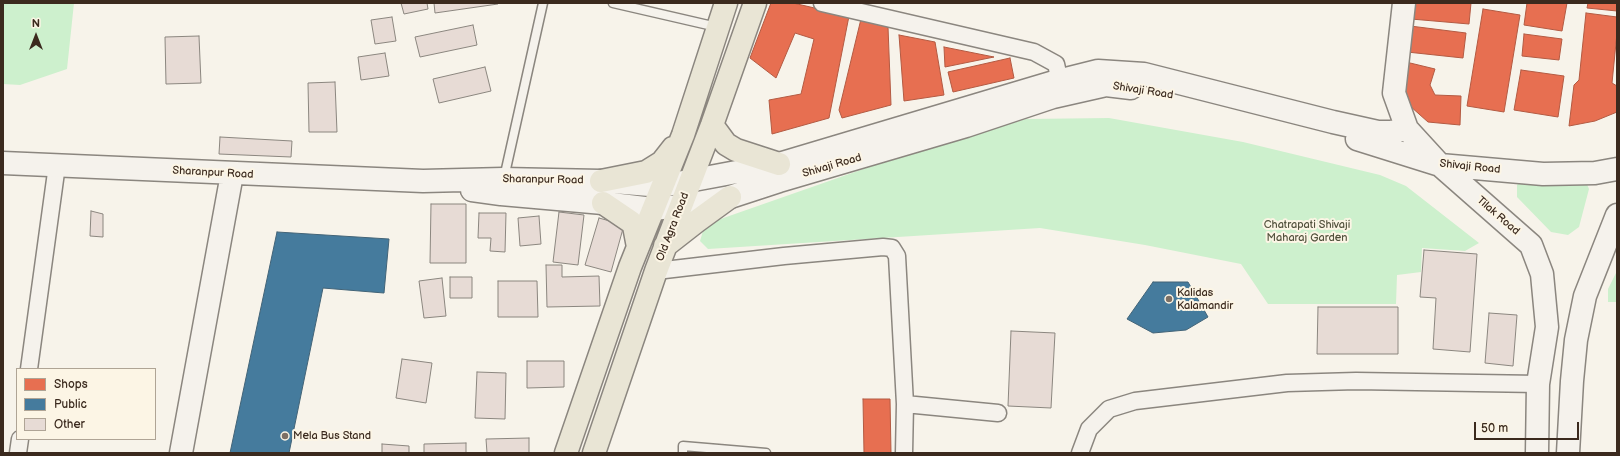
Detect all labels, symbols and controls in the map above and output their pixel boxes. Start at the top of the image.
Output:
north arrow [16,16,56,56]
text: N [32,17,40,30]
street label: Shivaji Road [1112,80,1174,102]
street label: Shivaji Road [801,151,863,181]
street label: Shivaji Road [1439,157,1501,177]
street label: Sharanpur Road [172,164,254,182]
street label: Sharanpur Road [502,173,584,187]
street label: Old Agra Road [654,191,692,263]
street label: Tilak Road [1474,194,1522,238]
park label: Chatrapati Shivaji Maharaj Garden [1264,218,1350,244]
place label: Kalidas Kalamandir [1177,286,1233,312]
marker: Kalidas Kalamandir [1164,294,1174,304]
legend [16,368,156,440]
text: Shops [54,377,88,392]
text: Public [54,397,87,412]
scale bar [1476,414,1581,440]
text: Other [54,417,85,432]
text: 50 m [1481,421,1508,436]
place label: Mela Bus Stand [293,429,371,443]
marker: Mela Bus Stand [280,431,290,441]

